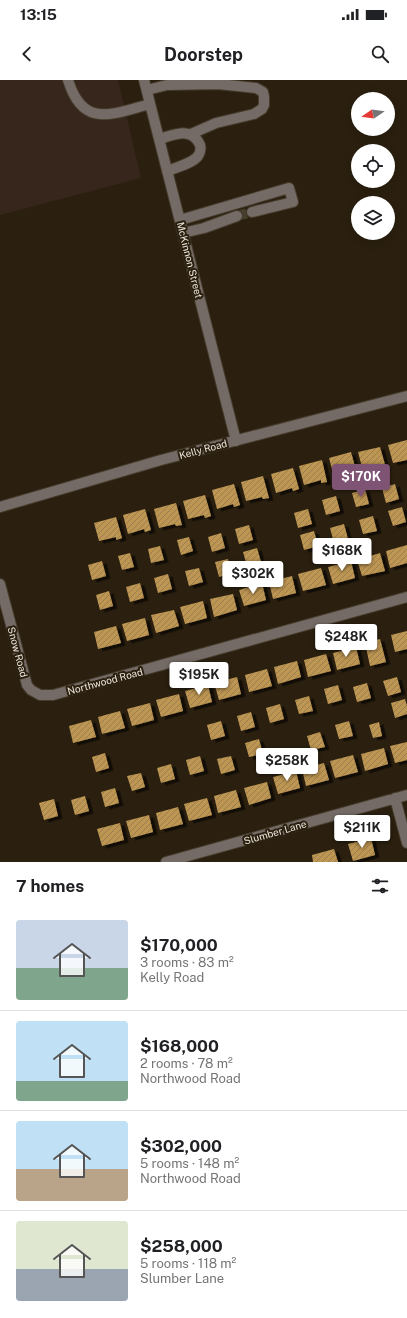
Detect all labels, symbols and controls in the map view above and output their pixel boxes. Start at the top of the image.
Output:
text: 13:15 [20,6,57,23]
icon: back [16,43,38,65]
icon: search [369,43,391,65]
text: Doorstep [164,44,243,65]
north arrow [351,92,395,136]
map controls [351,92,395,240]
button: locate [351,144,395,188]
button: layers [351,196,395,240]
street label: McKinnon Street [175,221,205,299]
street label: Kelly Road [178,437,228,461]
pin: $170K [333,464,389,498]
text: $170K [341,469,381,484]
pin: $168K [314,538,370,572]
text: $168K [321,543,363,558]
pin: $302K [225,561,281,595]
text: $302K [231,566,275,581]
pin: $248K [318,624,374,658]
street label: Snow Road [5,625,31,679]
text: $248K [324,629,368,644]
pin: $195K [171,662,227,696]
street label: Northwood Road [66,665,144,697]
text: $195K [178,667,220,682]
pin: $258K [259,748,315,782]
text: $258K [265,753,309,768]
pin: $211K [334,815,390,849]
street label: Slumber Lane [242,817,308,847]
text: $211K [343,820,381,835]
icon: filters [369,875,391,897]
text: 7 homes [16,876,84,896]
text: $170,000 [140,935,218,955]
icon: home [48,936,96,984]
text: 3 rooms · 83 m² [140,955,234,970]
text: Kelly Road [140,970,204,985]
text: $168,000 [140,1036,219,1056]
icon: home [48,1037,96,1085]
text: 2 rooms · 78 m² [140,1056,233,1071]
text: Northwood Road [140,1071,241,1086]
text: $302,000 [140,1136,222,1156]
icon: home [48,1137,96,1185]
text: 5 rooms · 148 m² [140,1156,239,1171]
text: Northwood Road [140,1171,241,1186]
text: $258,000 [140,1236,223,1256]
icon: home [48,1237,96,1285]
text: 5 rooms · 118 m² [140,1256,236,1271]
text: Slumber Lane [140,1271,224,1286]

